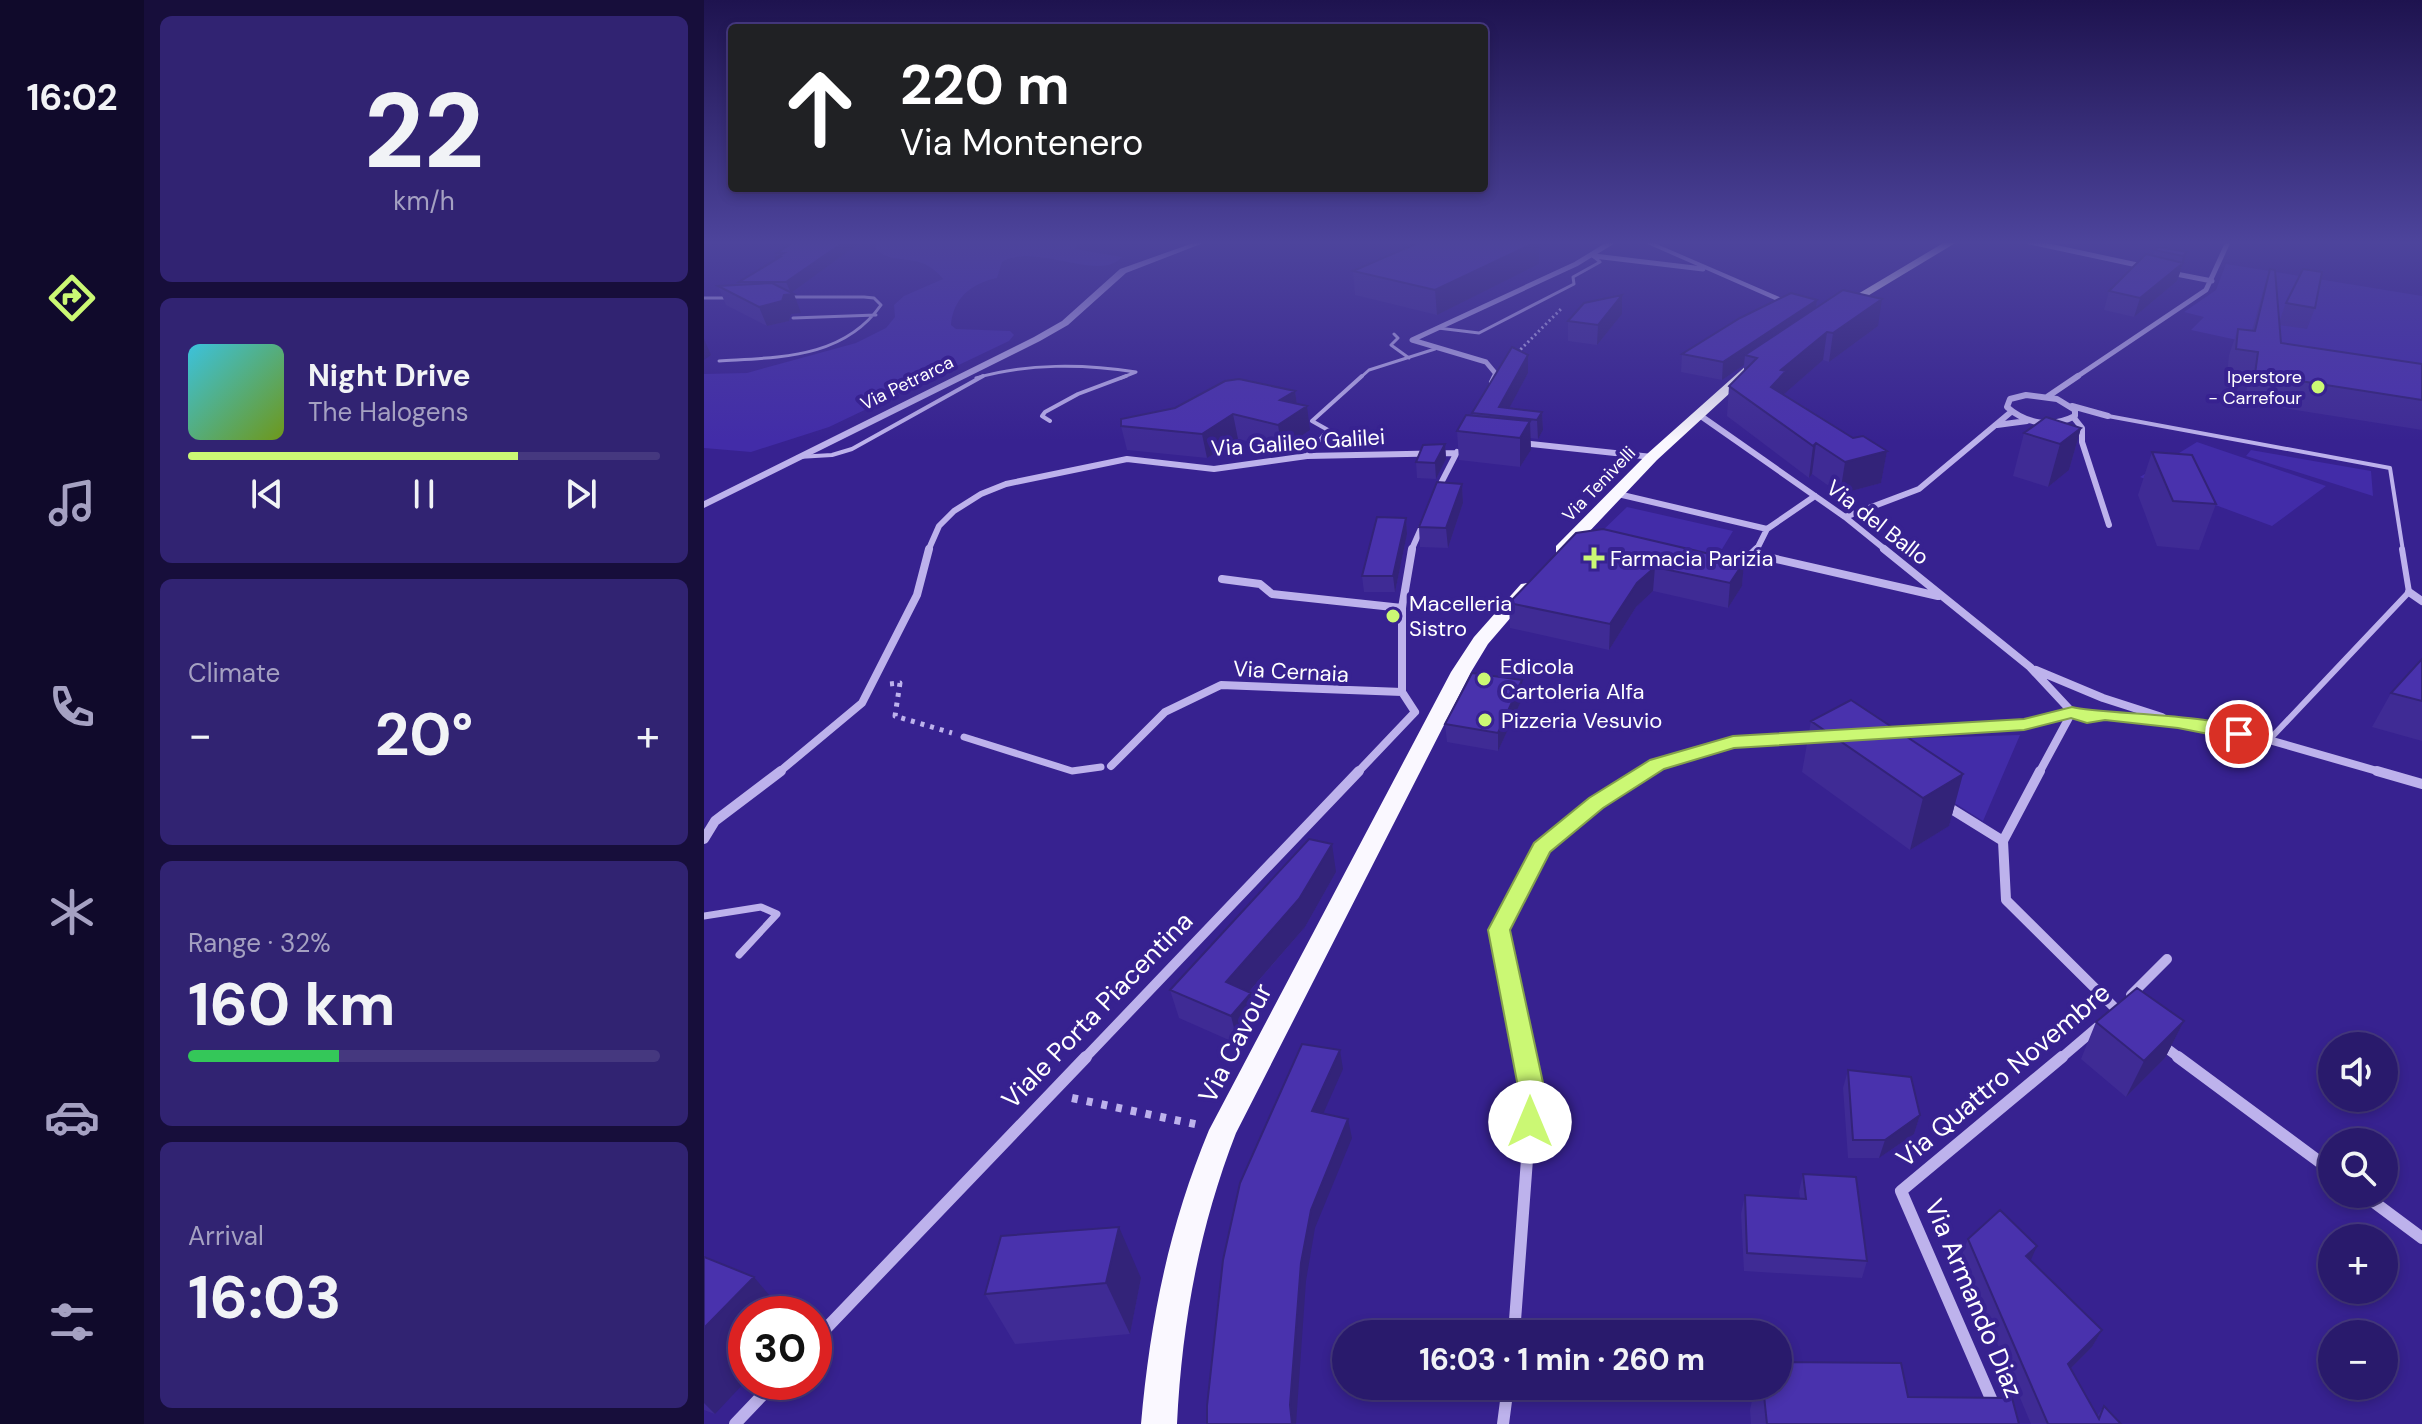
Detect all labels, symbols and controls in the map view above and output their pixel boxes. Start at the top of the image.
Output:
text: 220 m [900,48,1070,121]
icon: ahead [768,56,872,160]
text: 22 [364,64,484,199]
text: 16:02 [26,74,118,121]
text: Via Montenero [900,119,1143,166]
text: km/h [393,184,455,218]
icon: directions [44,270,100,326]
street label: Via Petrarca [856,350,958,416]
text: Night Drive [308,356,471,395]
place label: Iperstore - Carrefour [2208,365,2302,410]
marker: Iperstore - Carrefour [2309,378,2327,396]
text: The Halogens [308,395,468,429]
street label: Via Galileo Galilei [1210,422,1386,463]
street label: Via Tenivelli [1557,441,1641,527]
icon: previous [245,472,289,516]
icon: pause [402,472,446,516]
icon: next [559,472,603,516]
street label: Via del Ballo [1820,473,1935,572]
icon: music [44,475,100,531]
place label: Farmacia Parizia [1610,544,1773,573]
marker: Farmacia Parizia [1585,549,1603,567]
place label: Macelleria Sistro [1409,589,1512,643]
marker: Macelleria Sistro [1384,607,1402,625]
place label: Edicola Cartoleria Alfa [1500,652,1644,706]
street label: Via Cernaia [1232,654,1350,689]
text: Climate [188,656,280,690]
marker: Edicola Cartoleria Alfa [1475,670,1493,688]
icon: phone [44,679,100,735]
text: 20° [375,695,473,774]
pin [2205,700,2273,768]
text: − [188,706,212,764]
text: + [636,706,660,764]
place label: Pizzeria Vesuvio [1501,706,1662,735]
marker: Pizzeria Vesuvio [1476,711,1494,729]
icon: arrive [2217,712,2261,756]
icon: climate [44,884,100,940]
street label: Viale Porta Piacentina [994,904,1200,1116]
text: Range · 32% [188,926,331,960]
text: 160 km [188,965,395,1044]
street label: Via Quattro Novembre [1889,975,2117,1175]
street label: Via Cavour [1190,977,1280,1109]
map controls [2318,1032,2398,1400]
button: sound [2318,1032,2398,1112]
position arrow [1488,1080,1572,1164]
icon: car [44,1089,100,1145]
button: search [2318,1128,2398,1208]
street label: Via Armando Diaz [1917,1193,2031,1403]
text: Arrival [188,1219,264,1253]
button: + [2318,1224,2398,1304]
text: 16:03 [188,1258,342,1337]
icon: filters [44,1294,100,1350]
speed limit sign: 30 [728,1296,832,1400]
button: − [2318,1320,2398,1400]
text: 16:03 · 1 min · 260 m [1419,1340,1705,1379]

